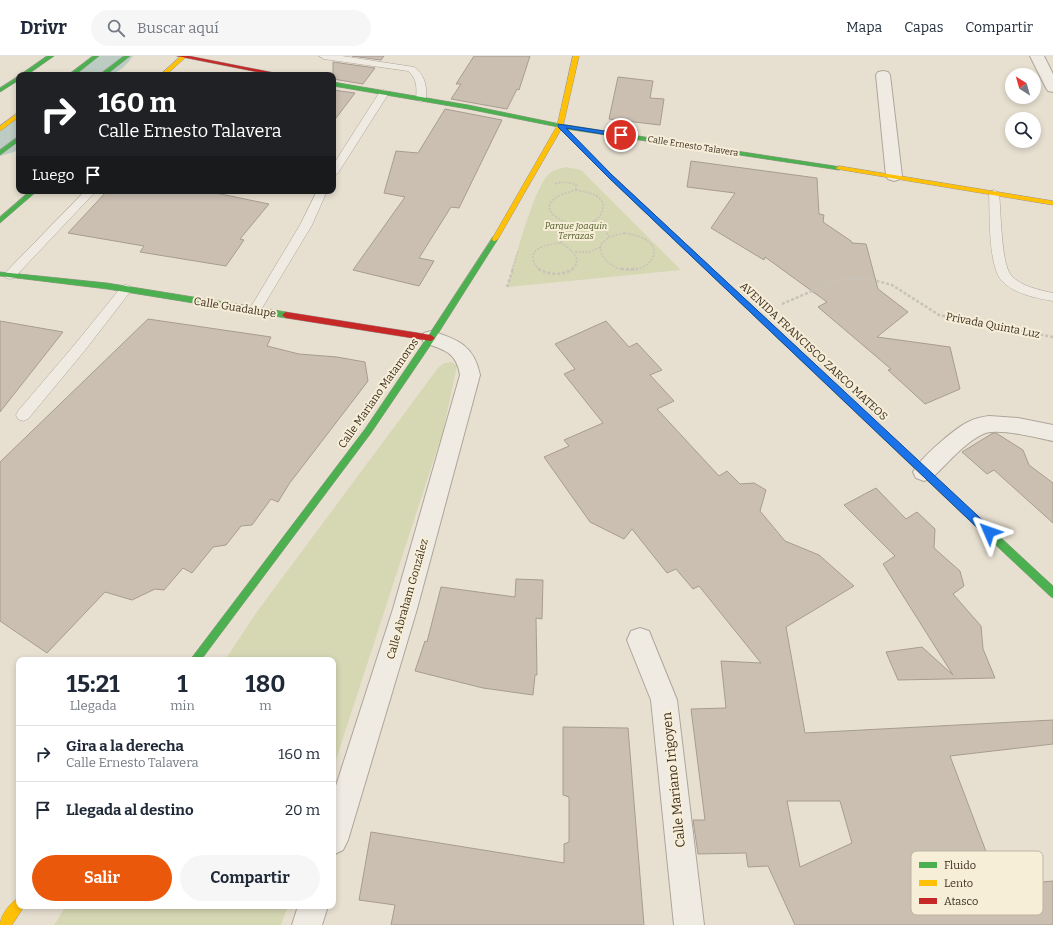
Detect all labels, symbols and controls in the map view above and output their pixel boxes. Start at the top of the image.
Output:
search box [91,10,371,46]
text: Drivr [20,16,67,39]
icon: search [105,17,127,39]
text: Buscar aquí [137,19,219,37]
text: Mapa [846,19,882,36]
text: Capas [904,19,943,36]
text: Compartir [965,19,1033,36]
north arrow [1005,68,1041,104]
map controls [1005,68,1041,148]
text: 160 m [98,86,176,119]
icon: right [32,88,84,140]
button: search [1005,112,1041,148]
pin [604,118,638,152]
text: Calle Ernesto Talavera [98,120,282,142]
icon: arrive [610,124,632,146]
street label: Calle Ernesto Talavera [647,134,739,158]
icon: arrive [82,164,104,186]
text: Luego [32,166,74,184]
park label: Parque Joaquin Terrazas [545,221,607,241]
street label: AVENIDA FRANCISCO ZARCO MATEOS [737,279,890,423]
street label: Calle Guadalupe [193,295,277,320]
street label: Privada Quinta Luz [945,310,1041,341]
street label: Calle Mariano Matamoros [336,336,421,451]
position arrow [968,511,1010,553]
street label: Calle Abraham González [384,537,431,661]
text: 15:21 [67,670,120,698]
text: 1 [177,670,188,698]
text: 180 [245,670,285,698]
text: Llegada [70,698,117,713]
text: min [170,698,195,713]
text: m [259,698,272,713]
street label: Calle Mariano Irigoyen [659,711,688,848]
text: Gira a la derecha [66,737,184,755]
icon: right [32,743,54,765]
text: 160 m [278,745,320,763]
text: Calle Ernesto Talavera [66,755,199,770]
icon: arrive [32,799,54,821]
text: Llegada al destino [66,801,194,819]
text: 20 m [285,801,320,819]
legend [911,851,1043,915]
button: Salir [32,855,172,901]
button: Compartir [180,855,320,901]
text: Fluido [944,859,976,872]
text: Lento [944,877,973,890]
text: Atasco [944,895,978,908]

